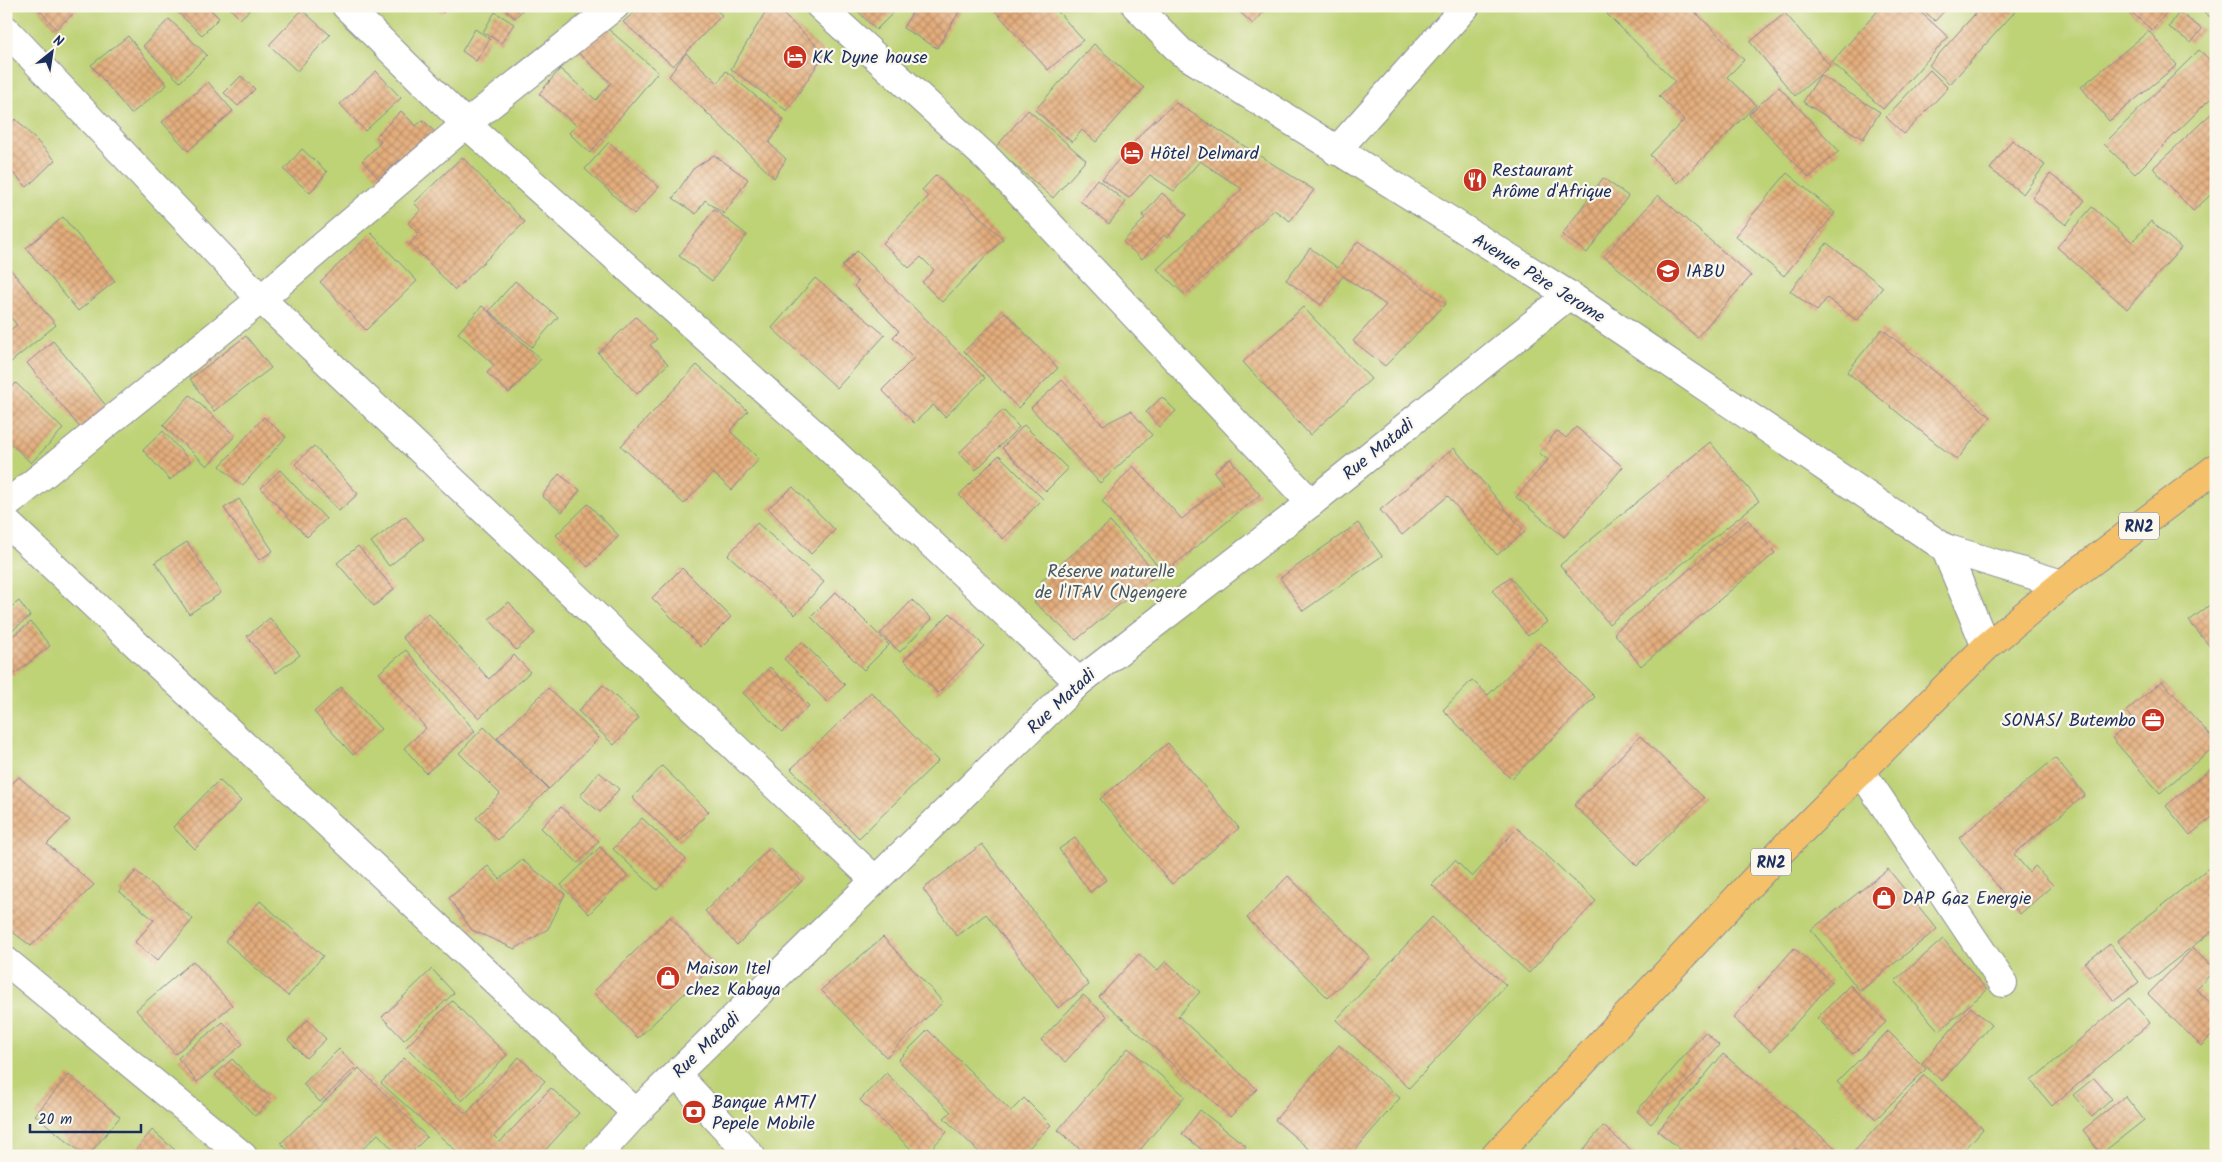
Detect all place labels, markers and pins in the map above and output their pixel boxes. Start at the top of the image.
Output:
hotel icon: KK Dyne house [782,44,808,70]
place label: KK Dyne house [812,44,928,73]
hotel icon: Hôtel Delmard [1119,140,1145,166]
place label: Hôtel Delmard [1150,140,1260,169]
place label: Restaurant Arôme d'Afrique [1492,157,1612,207]
restaurant icon: Restaurant Arôme d'Afrique [1462,167,1488,193]
school or university icon: IABU [1655,258,1681,284]
place label: IABU [1686,258,1725,287]
place label: SONAS/ Butembo [2002,707,2136,736]
office icon: SONAS/ Butembo [2140,707,2166,733]
shop icon: DAP Gaz Energie [1871,885,1897,911]
place label: DAP Gaz Energie [1902,885,2031,914]
place label: Maison Itel chez Kabaya [686,955,781,1005]
shop icon: Maison Itel chez Kabaya [655,965,681,991]
place label: Banque AMT/ Pepele Mobile [712,1089,817,1139]
bank icon: Banque AMT/ Pepele Mobile [681,1099,707,1125]

